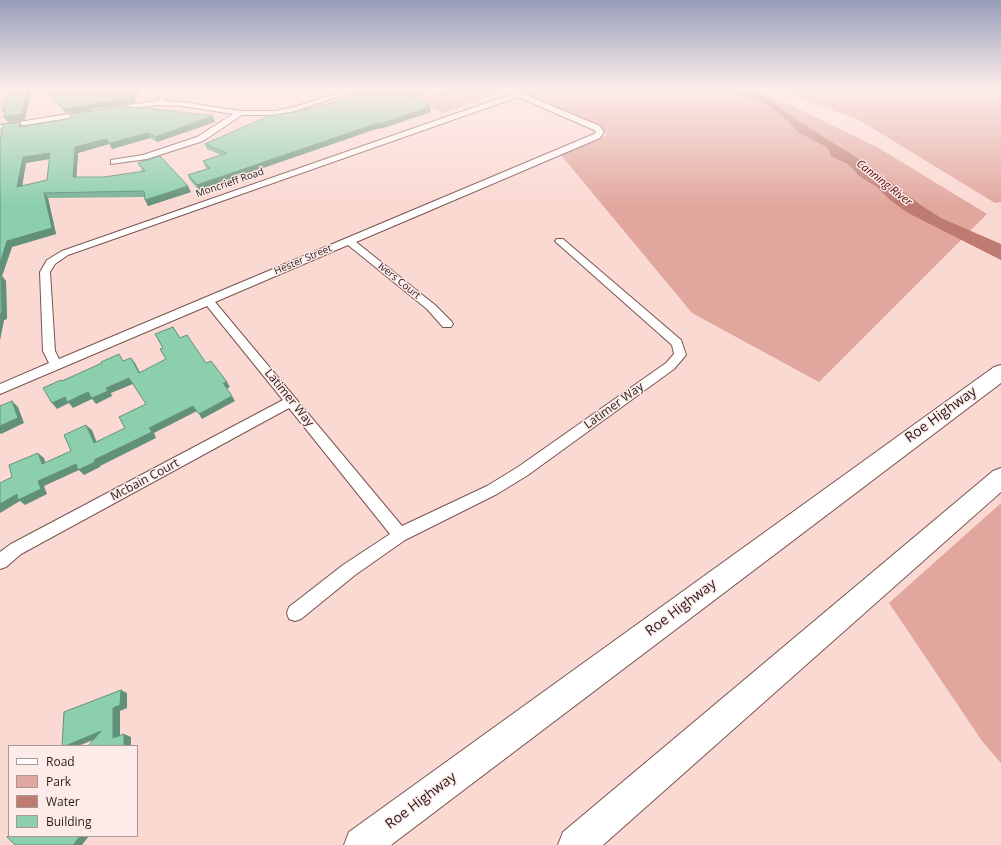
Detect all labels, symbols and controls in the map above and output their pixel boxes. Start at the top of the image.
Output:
water label: Canning River [854,157,914,209]
street label: Moncrieff Road [194,166,266,200]
street label: Hester Street [272,242,334,278]
street label: Ivers Court [375,260,423,302]
street label: Latimer Way [261,366,317,430]
street label: Latimer Way [582,380,646,432]
street label: Roe Highway [902,383,980,447]
street label: Mcbain Court [108,456,182,504]
street label: Roe Highway [642,576,720,640]
legend [8,745,138,837]
text: Road [46,753,75,770]
street label: Roe Highway [382,769,460,833]
text: Park [46,773,71,790]
text: Water [46,793,80,810]
text: Building [46,813,91,830]

